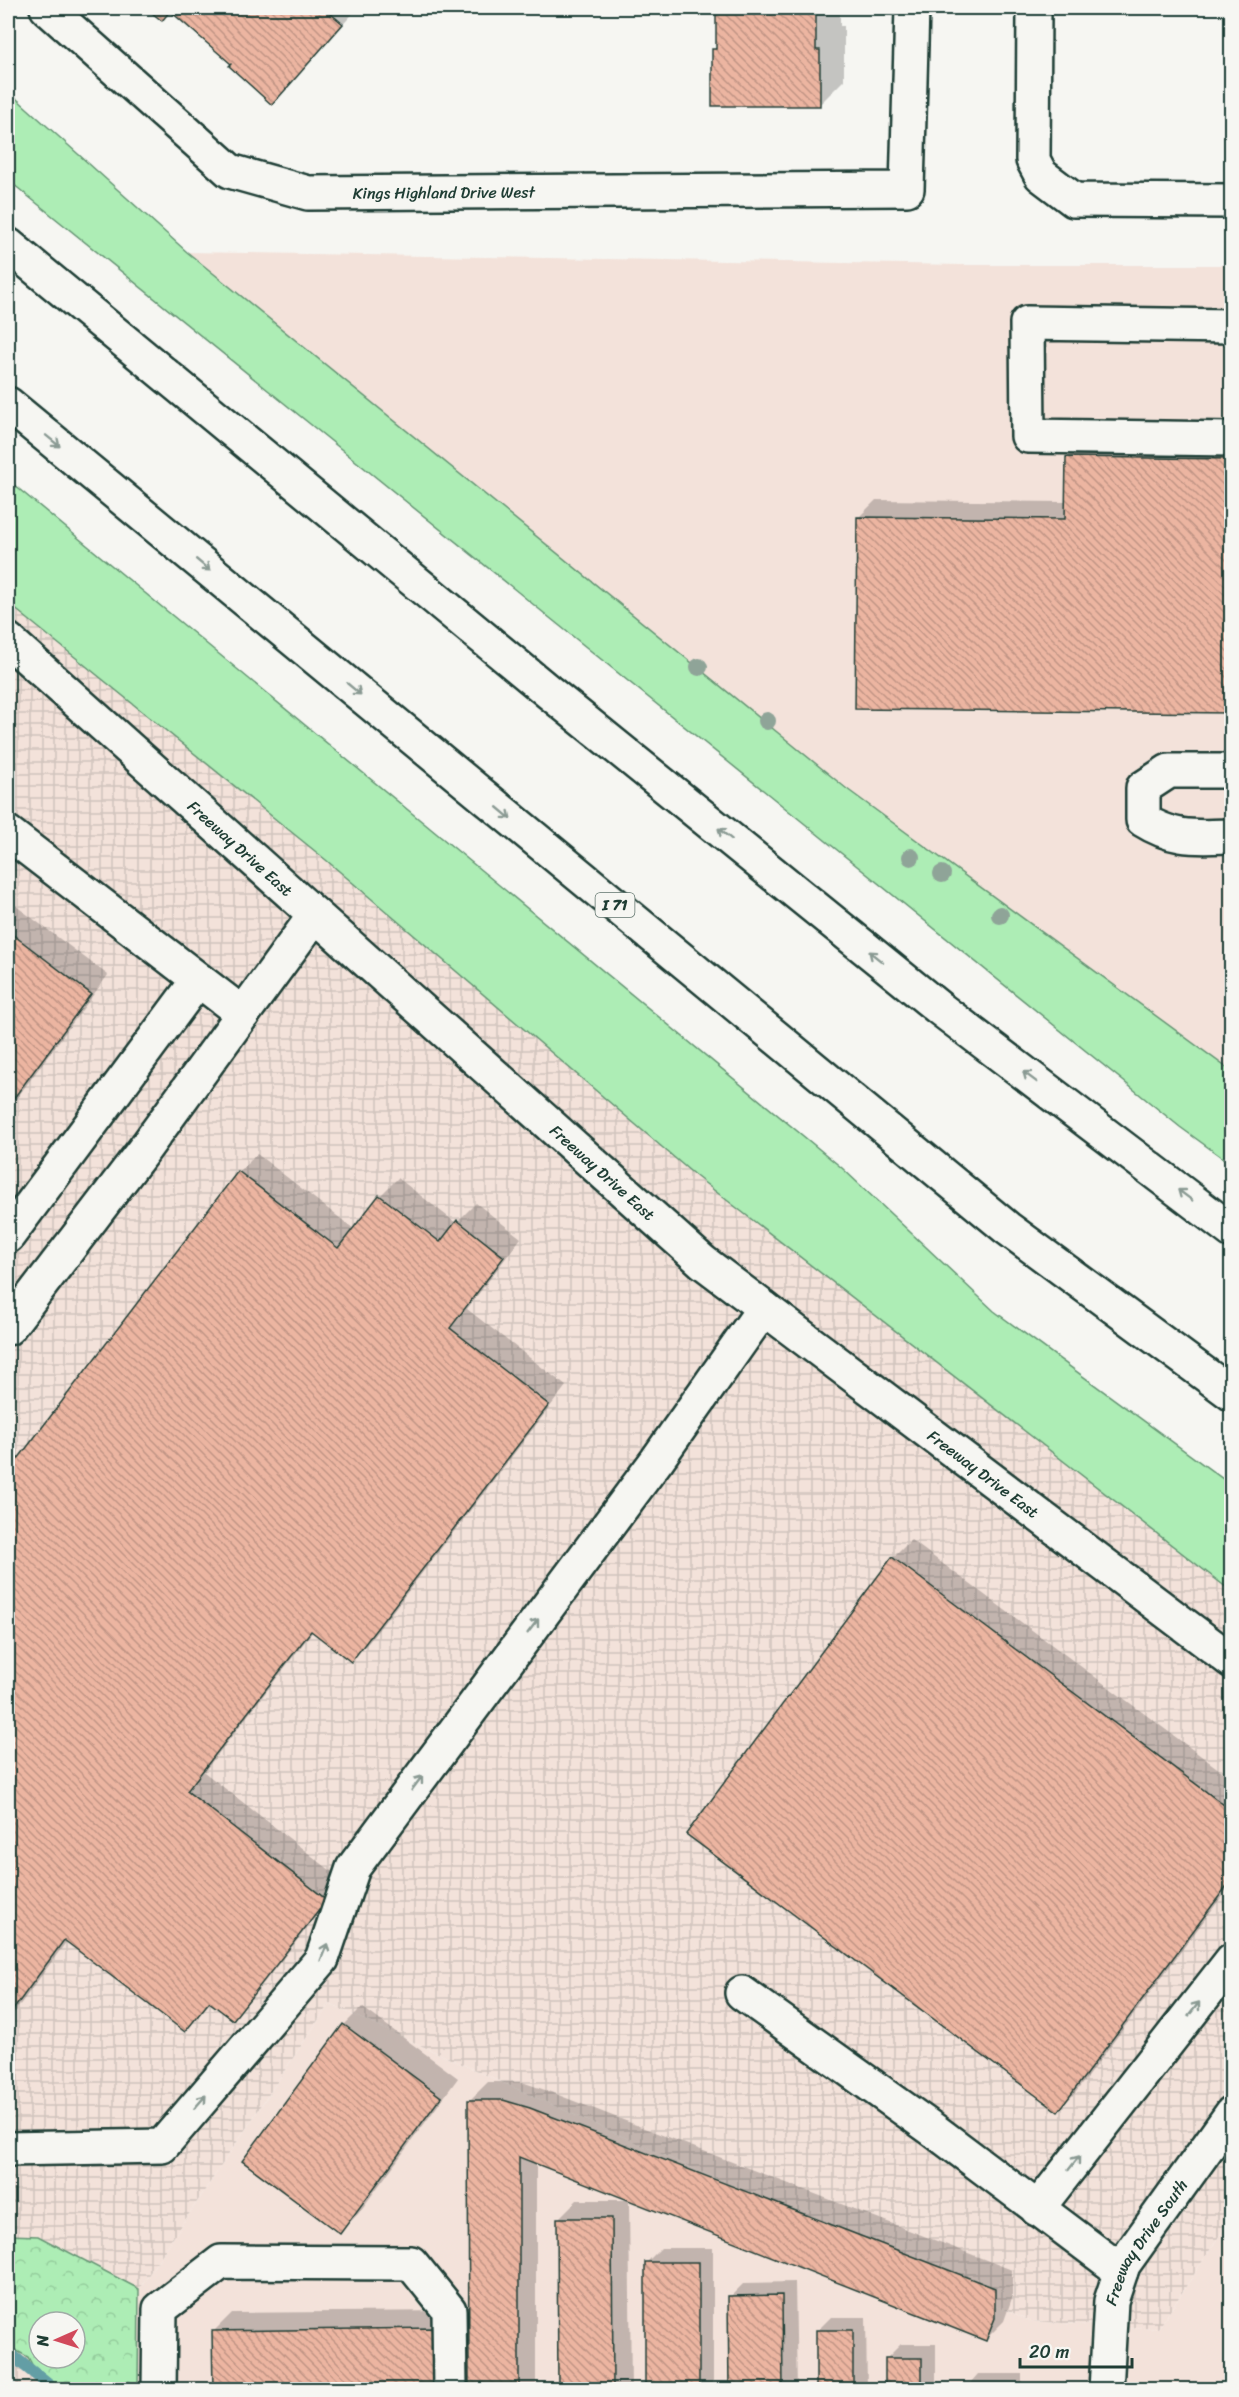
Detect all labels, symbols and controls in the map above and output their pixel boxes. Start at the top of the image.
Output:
street label: Kings Highland Drive West [353,177,536,207]
one-way arrow [45,434,61,447]
one-way arrow [195,558,211,571]
one-way arrow [346,682,361,696]
street label: Freeway Drive East [181,793,300,904]
one-way arrow [496,806,511,820]
one-way arrow [717,828,733,841]
road number: I 71 [596,893,634,917]
one-way arrow [869,950,884,964]
one-way arrow [1022,1071,1038,1084]
street label: Freeway Drive East [543,1117,662,1228]
one-way arrow [1177,1189,1193,1202]
street label: Freeway Drive East [921,1422,1046,1526]
one-way arrow [527,1619,539,1635]
one-way arrow [410,1775,423,1791]
one-way arrow [319,1943,330,1962]
one-way arrow [1187,2001,1200,2017]
one-way arrow [193,2095,207,2110]
one-way arrow [1067,2155,1080,2171]
street label: Freeway Drive South [1096,2172,1195,2309]
north arrow [27,2310,87,2370]
scale bar [1020,2331,1132,2369]
text: N [28,2334,57,2348]
text: 20 m [1029,2336,1069,2368]

